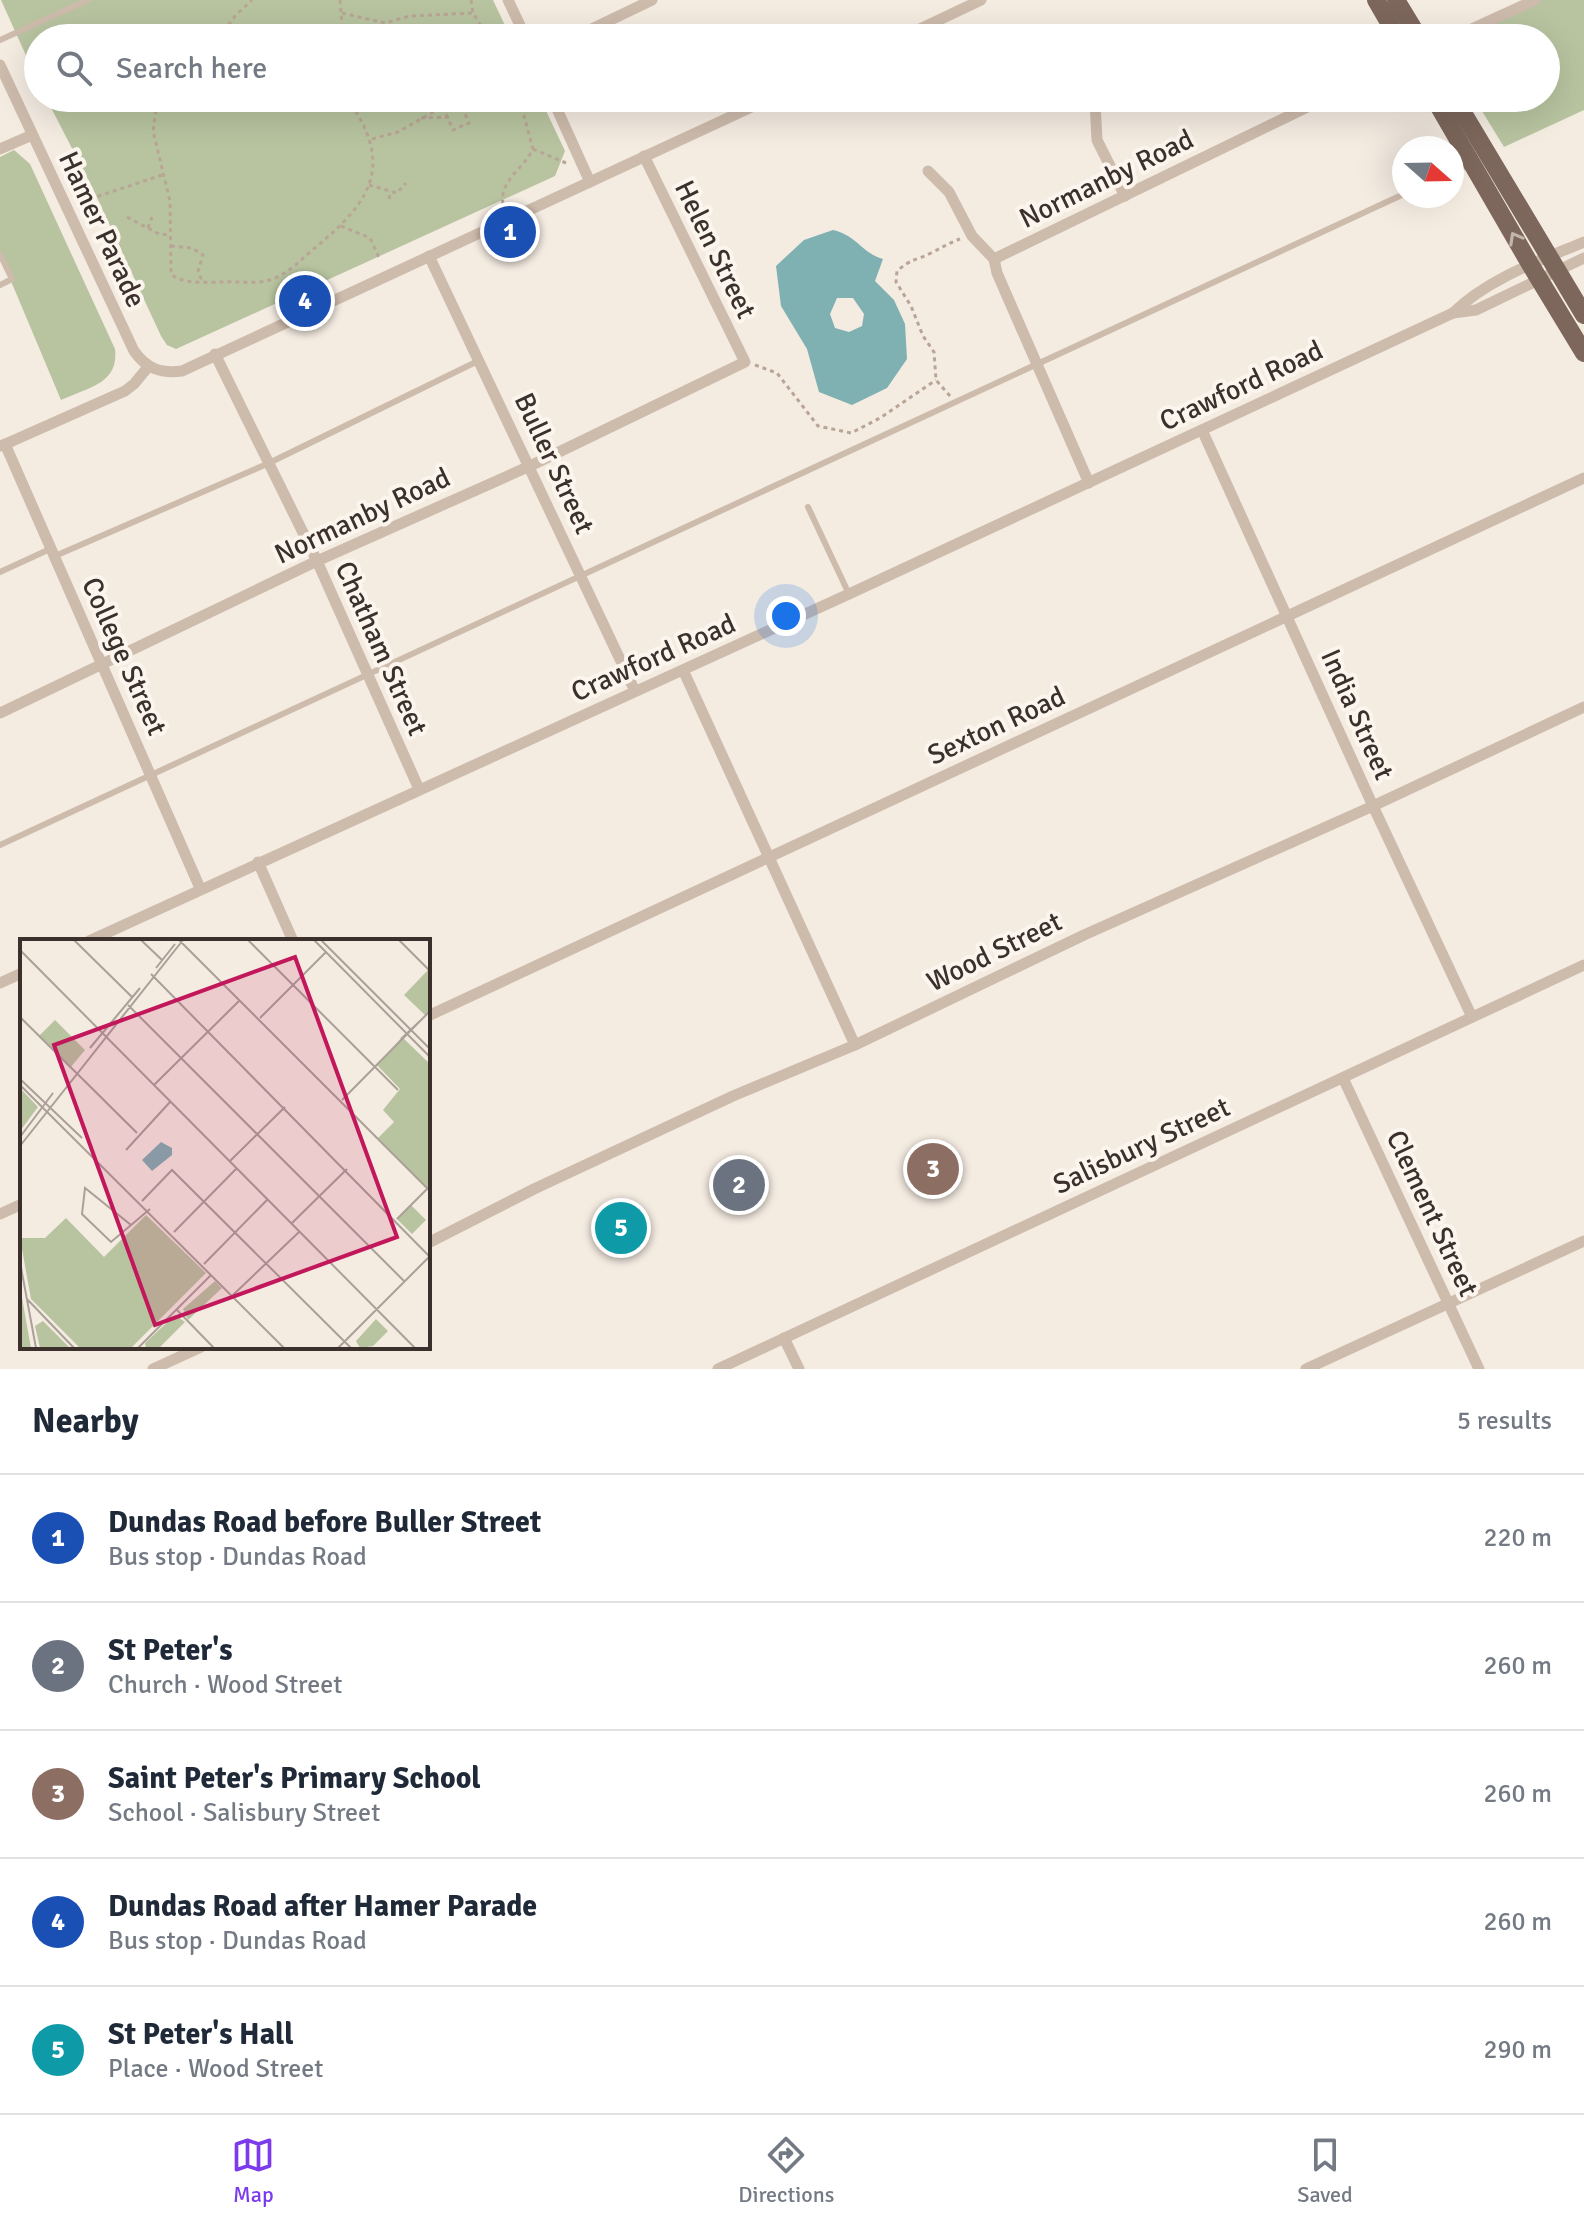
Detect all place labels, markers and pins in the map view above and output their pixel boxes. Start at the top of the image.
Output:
pin: 1 [484,202,536,262]
pin: 4 [279,271,331,331]
pin: 3 [907,1139,959,1199]
pin: 2 [713,1155,765,1215]
pin: 5 [595,1198,647,1258]

